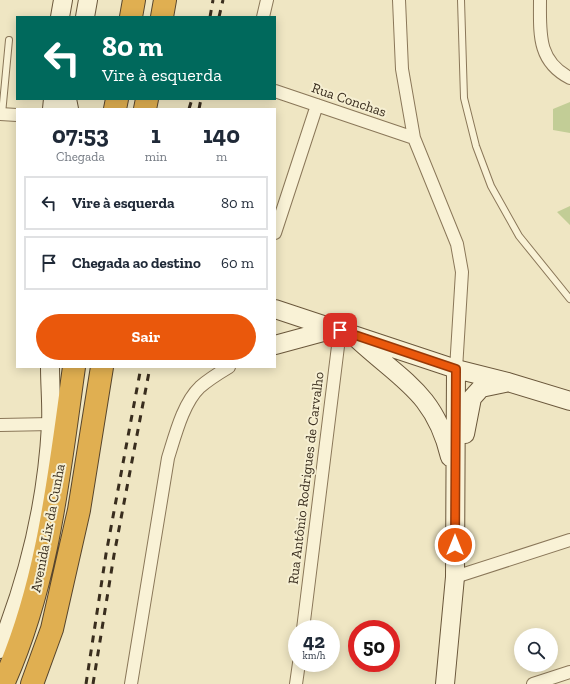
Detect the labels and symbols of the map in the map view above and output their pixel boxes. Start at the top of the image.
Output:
street label: Rua Conchas [309,79,389,121]
pin [323,313,357,347]
street label: Rua Antônio Rodrigues de Carvalho [285,371,327,585]
street label: Avenida Lix da Cunha [27,462,69,594]
position arrow [434,524,476,566]
speed limit sign: 50 [348,620,400,672]

